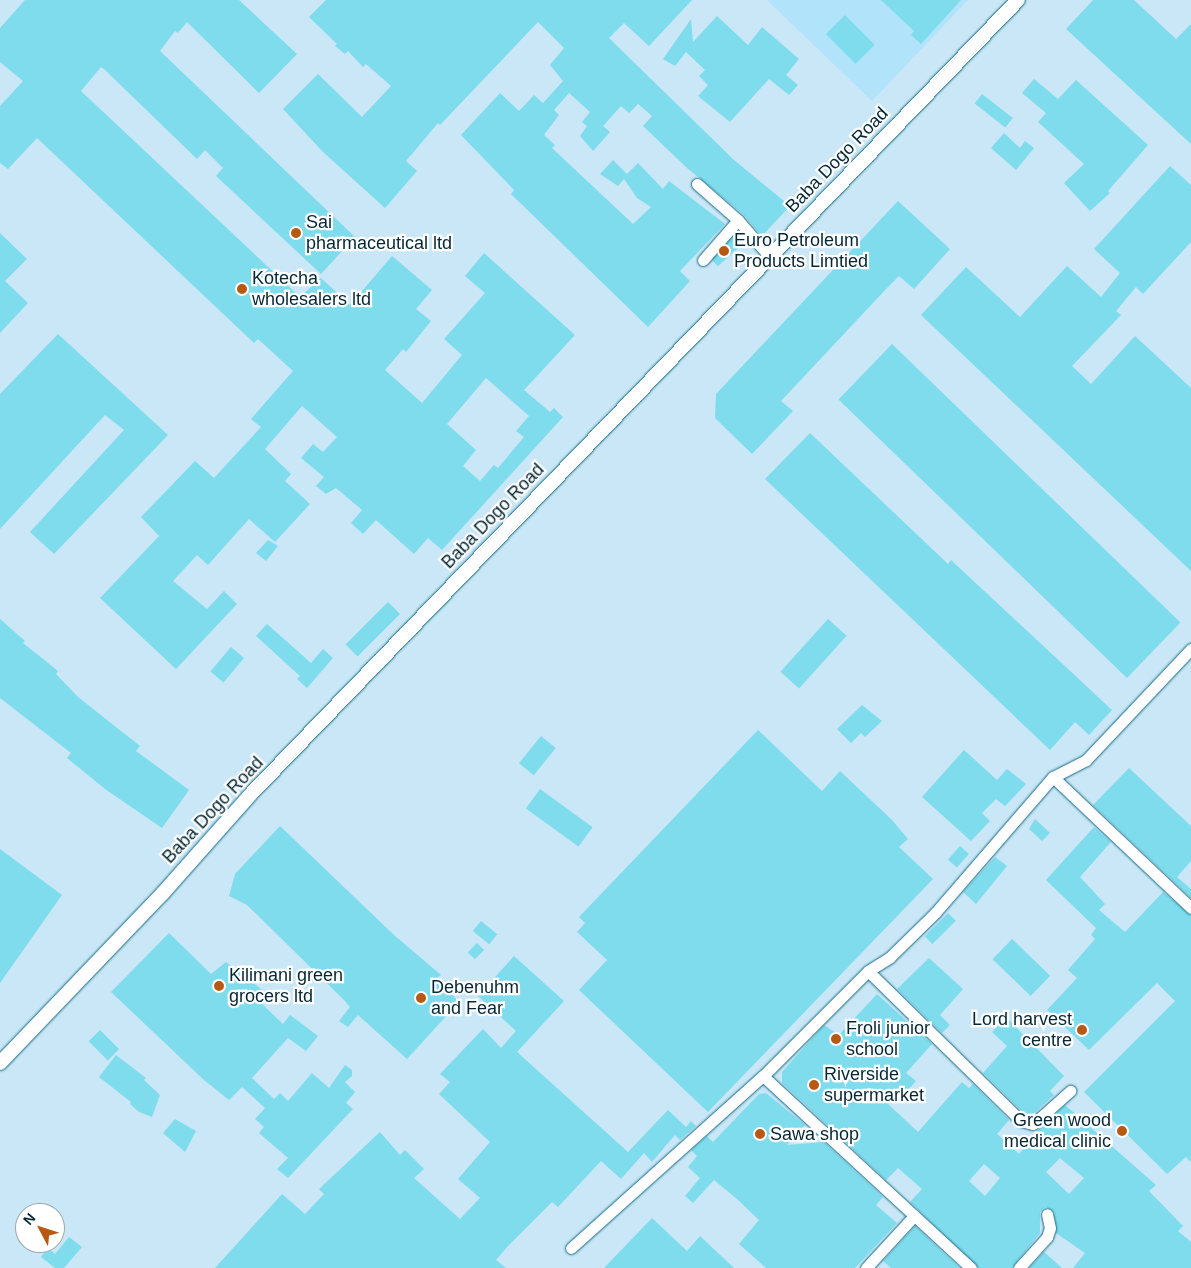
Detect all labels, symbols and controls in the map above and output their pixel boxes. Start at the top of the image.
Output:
street label: Baba Dogo Road [781,103,893,217]
place label: Sai pharmaceutical ltd [306,212,452,254]
marker: Sai pharmaceutical ltd [290,227,302,239]
place label: Euro Petroleum Products Limtied [734,230,868,272]
marker: Euro Petroleum Products Limtied [718,245,730,257]
place label: Kotecha wholesalers ltd [252,268,371,310]
marker: Kotecha wholesalers ltd [236,283,248,295]
street label: Baba Dogo Road [437,459,549,573]
street label: Baba Dogo Road [158,752,268,868]
place label: Kilimani green grocers ltd [229,965,343,1008]
place label: Debenuhm and Fear [431,977,519,1020]
marker: Kilimani green grocers ltd [213,980,225,992]
marker: Debenuhm and Fear [415,992,427,1004]
place label: Lord harvest centre [972,1009,1072,1052]
place label: Froli junior school [846,1018,930,1060]
marker: Lord harvest centre [1076,1024,1088,1036]
marker: Froli junior school [830,1033,842,1045]
place label: Riverside supermarket [824,1064,924,1106]
marker: Riverside supermarket [808,1079,820,1091]
place label: Green wood medical clinic [1004,1110,1111,1152]
place label: Sawa shop [770,1123,859,1145]
marker: Green wood medical clinic [1115,1124,1129,1138]
marker: Sawa shop [754,1128,766,1140]
north arrow [15,1203,65,1253]
text: N [20,1210,39,1228]

